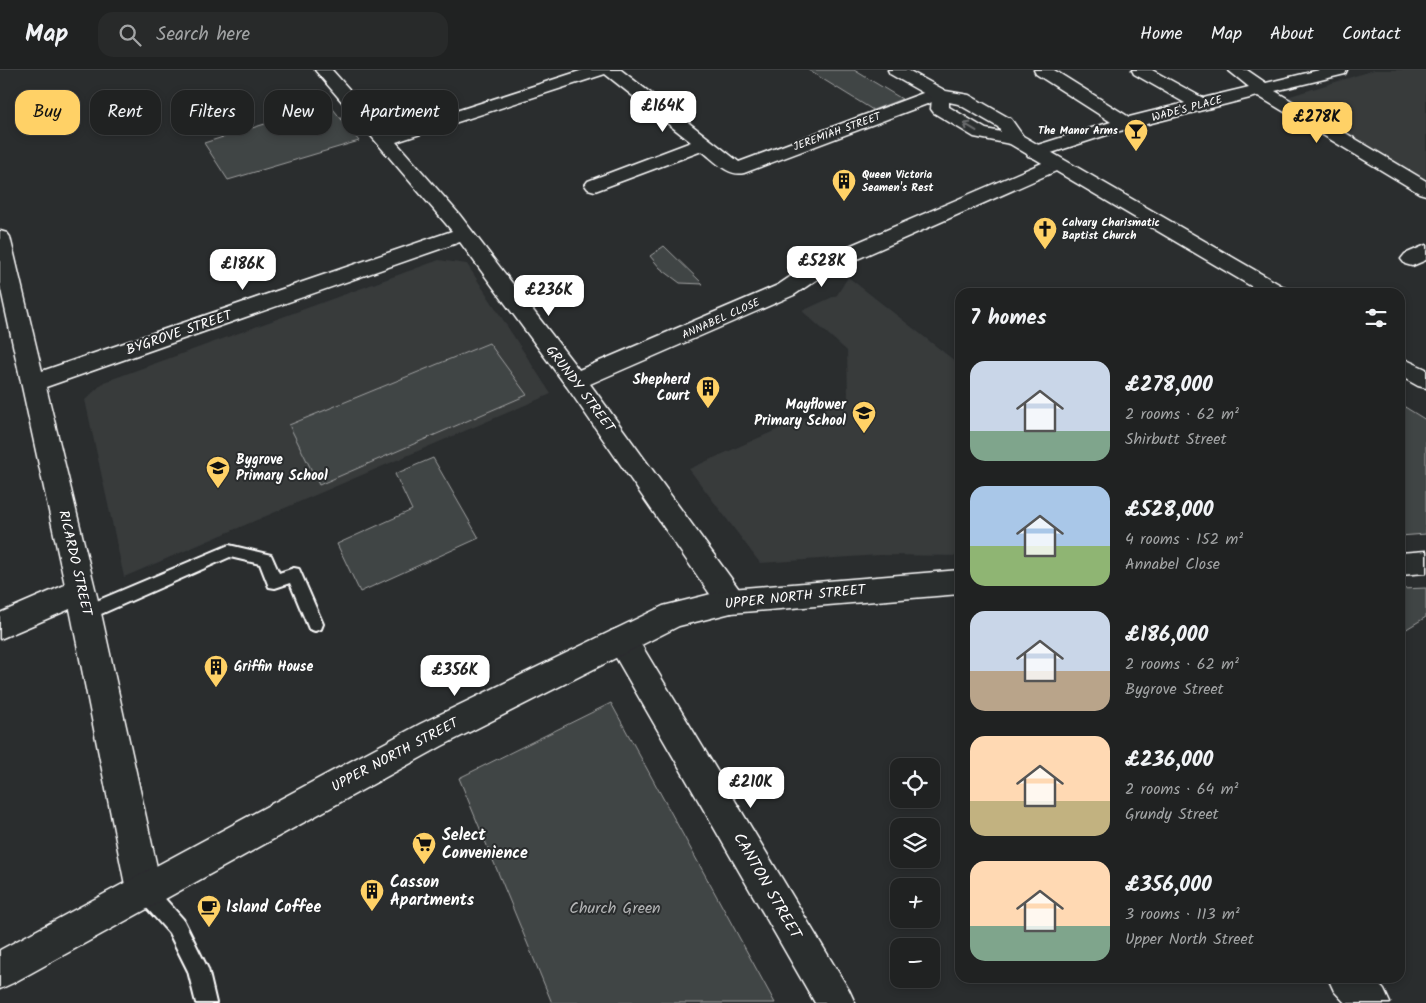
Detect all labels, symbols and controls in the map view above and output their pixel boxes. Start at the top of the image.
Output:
search box [98,12,448,57]
text: Map [25,15,68,54]
text: Search here [156,20,250,50]
text: Home [1140,20,1183,49]
text: Map [1211,20,1242,49]
text: About [1270,20,1314,49]
text: Contact [1342,20,1401,49]
icon: search [116,21,144,49]
chip: Buy [15,90,80,135]
chip: Rent [90,90,161,135]
chip: Filters [171,90,254,135]
chip: New [264,90,332,135]
chip: Apartment [342,90,458,135]
pin: £164K [628,90,698,133]
street label: WADE'S PLACE [1150,91,1225,127]
text: £164K [641,94,685,119]
pin: £278K [1282,102,1352,144]
text: £278K [1293,105,1341,130]
street label: JEREMIAH STREET [791,107,884,156]
bar icon: The Manor Arms [1123,118,1149,152]
one-way arrow [964,121,978,131]
place label: The Manor Arms [1038,122,1119,140]
place label: Queen Victoria Seamen's Rest [862,166,934,197]
building icon: Queen Victoria Seamen's Rest [831,168,857,202]
place label: Calvary Charismatic Baptist Church [1062,214,1160,245]
church icon: Calvary Charismatic Baptist Church [1032,216,1058,250]
pin: £528K [787,246,857,288]
pin: £186K [208,248,278,291]
text: £528K [798,249,846,274]
text: £186K [221,252,265,277]
pin: £236K [514,274,584,317]
text: £236K [525,278,573,303]
street label: ANNABEL CLOSE [679,294,763,344]
text: 7 homes [970,302,1047,335]
street label: BYGROVE STREET [123,304,236,361]
icon: filters [1362,304,1390,332]
street label: GRUNDY STREET [540,341,621,438]
place label: Shepherd Court [633,369,691,407]
text: £278,000 [1125,369,1213,402]
building icon: Shepherd Court [695,375,721,409]
icon: home [1010,381,1070,441]
place label: Mayflower Primary School [754,394,847,432]
school or university icon: Mayflower Primary School [851,400,877,434]
text: 2 rooms · 62 m² [1125,402,1239,427]
text: Shirbutt Street [1125,427,1227,452]
place label: Bygrove Primary School [236,449,328,487]
school or university icon: Bygrove Primary School [205,455,231,489]
text: £528,000 [1125,494,1213,527]
icon: home [1010,506,1070,566]
street label: RICARDO STREET [52,508,98,619]
text: 4 rooms · 152 m² [1125,527,1243,552]
text: Annabel Close [1125,552,1220,577]
street label: UPPER NORTH STREET [724,579,868,615]
text: £186,000 [1125,619,1208,652]
icon: home [1010,631,1070,691]
text: 2 rooms · 62 m² [1125,652,1239,677]
building icon: Griffin House [203,654,229,688]
pin: £356K [420,654,490,697]
place label: Griffin House [234,656,313,678]
text: £356K [432,658,478,683]
text: Bygrove Street [1125,677,1224,702]
street label: UPPER NORTH STREET [327,711,464,798]
text: £236,000 [1125,744,1213,777]
icon: home [1010,756,1070,816]
map controls [890,758,940,988]
button: locate [890,758,940,808]
pin: £210K [716,766,786,809]
text: £210K [729,770,773,795]
text: 2 rooms · 64 m² [1125,777,1238,802]
text: Grundy Street [1125,802,1219,827]
button: layers [890,818,940,868]
place label: Select Convenience [442,823,528,866]
street label: CANTON STREET [726,828,808,945]
supermarket icon: Select Convenience [411,831,437,865]
text: £356,000 [1125,869,1212,902]
place label: Casson Apartments [390,870,475,913]
building icon: Casson Apartments [359,878,385,912]
button: + [890,878,940,928]
icon: home [1010,881,1070,941]
cafe icon: Island Coffee [196,894,222,928]
place label: Island Coffee [226,895,321,920]
park label: Church Green [569,896,661,921]
text: 3 rooms · 113 m² [1125,902,1240,927]
text: Upper North Street [1125,927,1254,952]
button: − [890,938,940,988]

